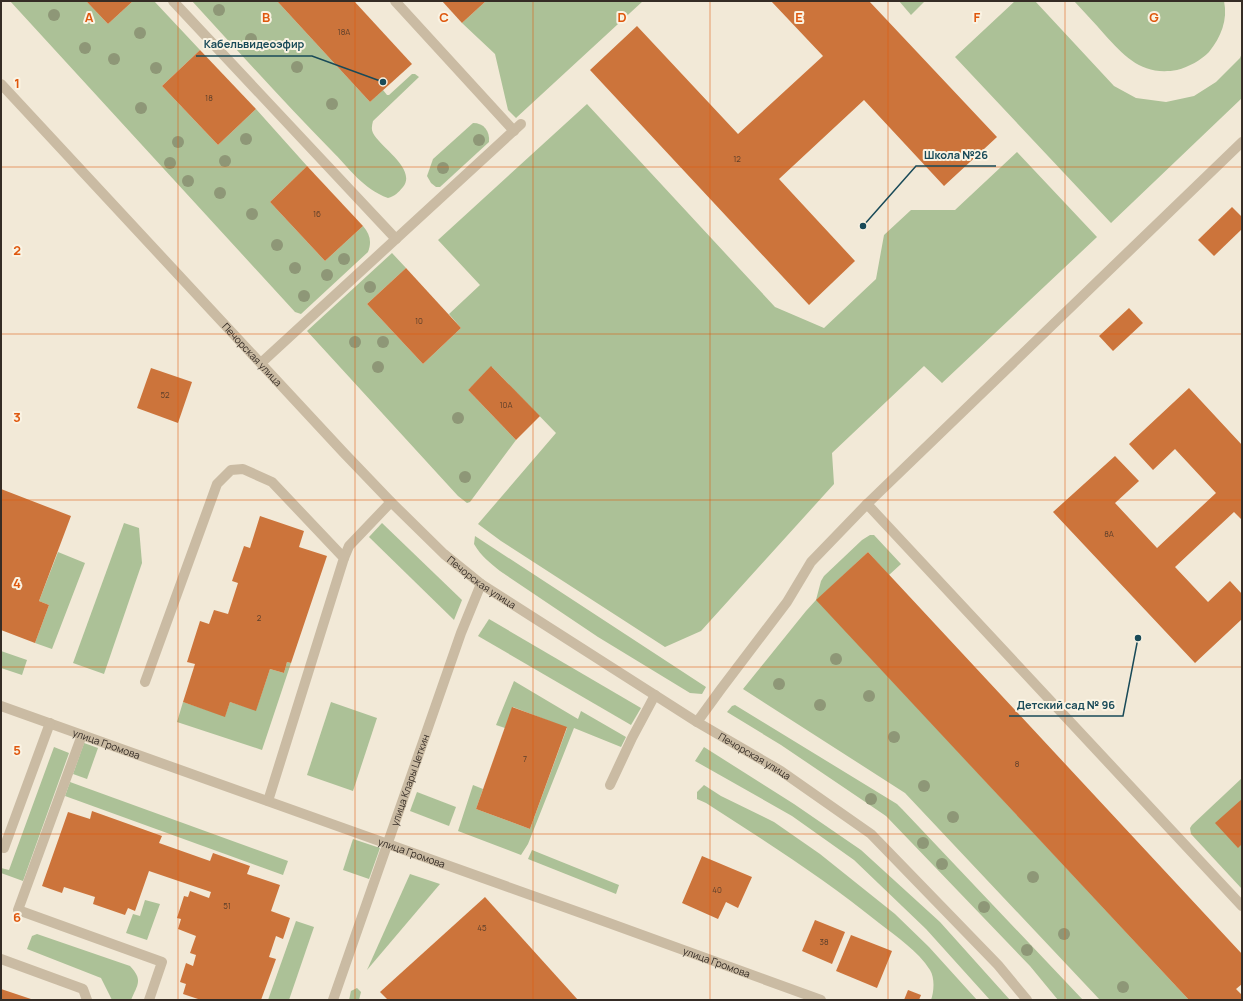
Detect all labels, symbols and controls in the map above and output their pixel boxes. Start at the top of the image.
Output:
text: A [85,8,94,26]
text: B [262,8,270,26]
text: C [439,8,449,26]
text: D [617,8,627,26]
text: E [795,8,803,26]
text: F [974,8,981,26]
text: G [1149,8,1159,26]
house number: 18А [338,26,350,37]
callout: Кабельвидеоэфир [196,33,312,56]
text: Кабельвидеоэфир [204,36,305,51]
text: 1 [14,74,20,92]
house number: 18 [205,92,213,103]
callout: Школа №26 [916,143,996,166]
text: Школа №26 [924,147,988,162]
house number: 12 [733,153,741,164]
house number: 16 [313,208,321,219]
text: 2 [13,241,21,259]
house number: 10 [415,315,423,326]
street label: Печорская улица [219,319,285,389]
house number: 52 [161,389,170,400]
house number: 10А [499,399,513,410]
text: 3 [13,408,21,426]
house number: 8А [1104,528,1114,539]
street label: Печорская улица [444,552,519,612]
text: 4 [13,574,21,592]
house number: 2 [257,612,262,623]
callout: Детский сад № 96 [1009,693,1123,716]
text: Детский сад № 96 [1017,697,1115,712]
street label: улица Громова [71,725,142,762]
street label: Печорская улица [716,729,794,783]
street label: улица Клары Цеткин [387,732,432,828]
text: 5 [13,741,21,759]
house number: 7 [523,753,527,764]
house number: 8 [1015,758,1020,769]
street label: улица Громова [376,834,447,871]
house number: 40 [712,884,722,895]
house number: 51 [223,900,231,911]
text: 6 [13,908,21,926]
house number: 45 [477,922,487,933]
house number: 38 [819,936,829,947]
street label: улица Громова [681,943,752,981]

